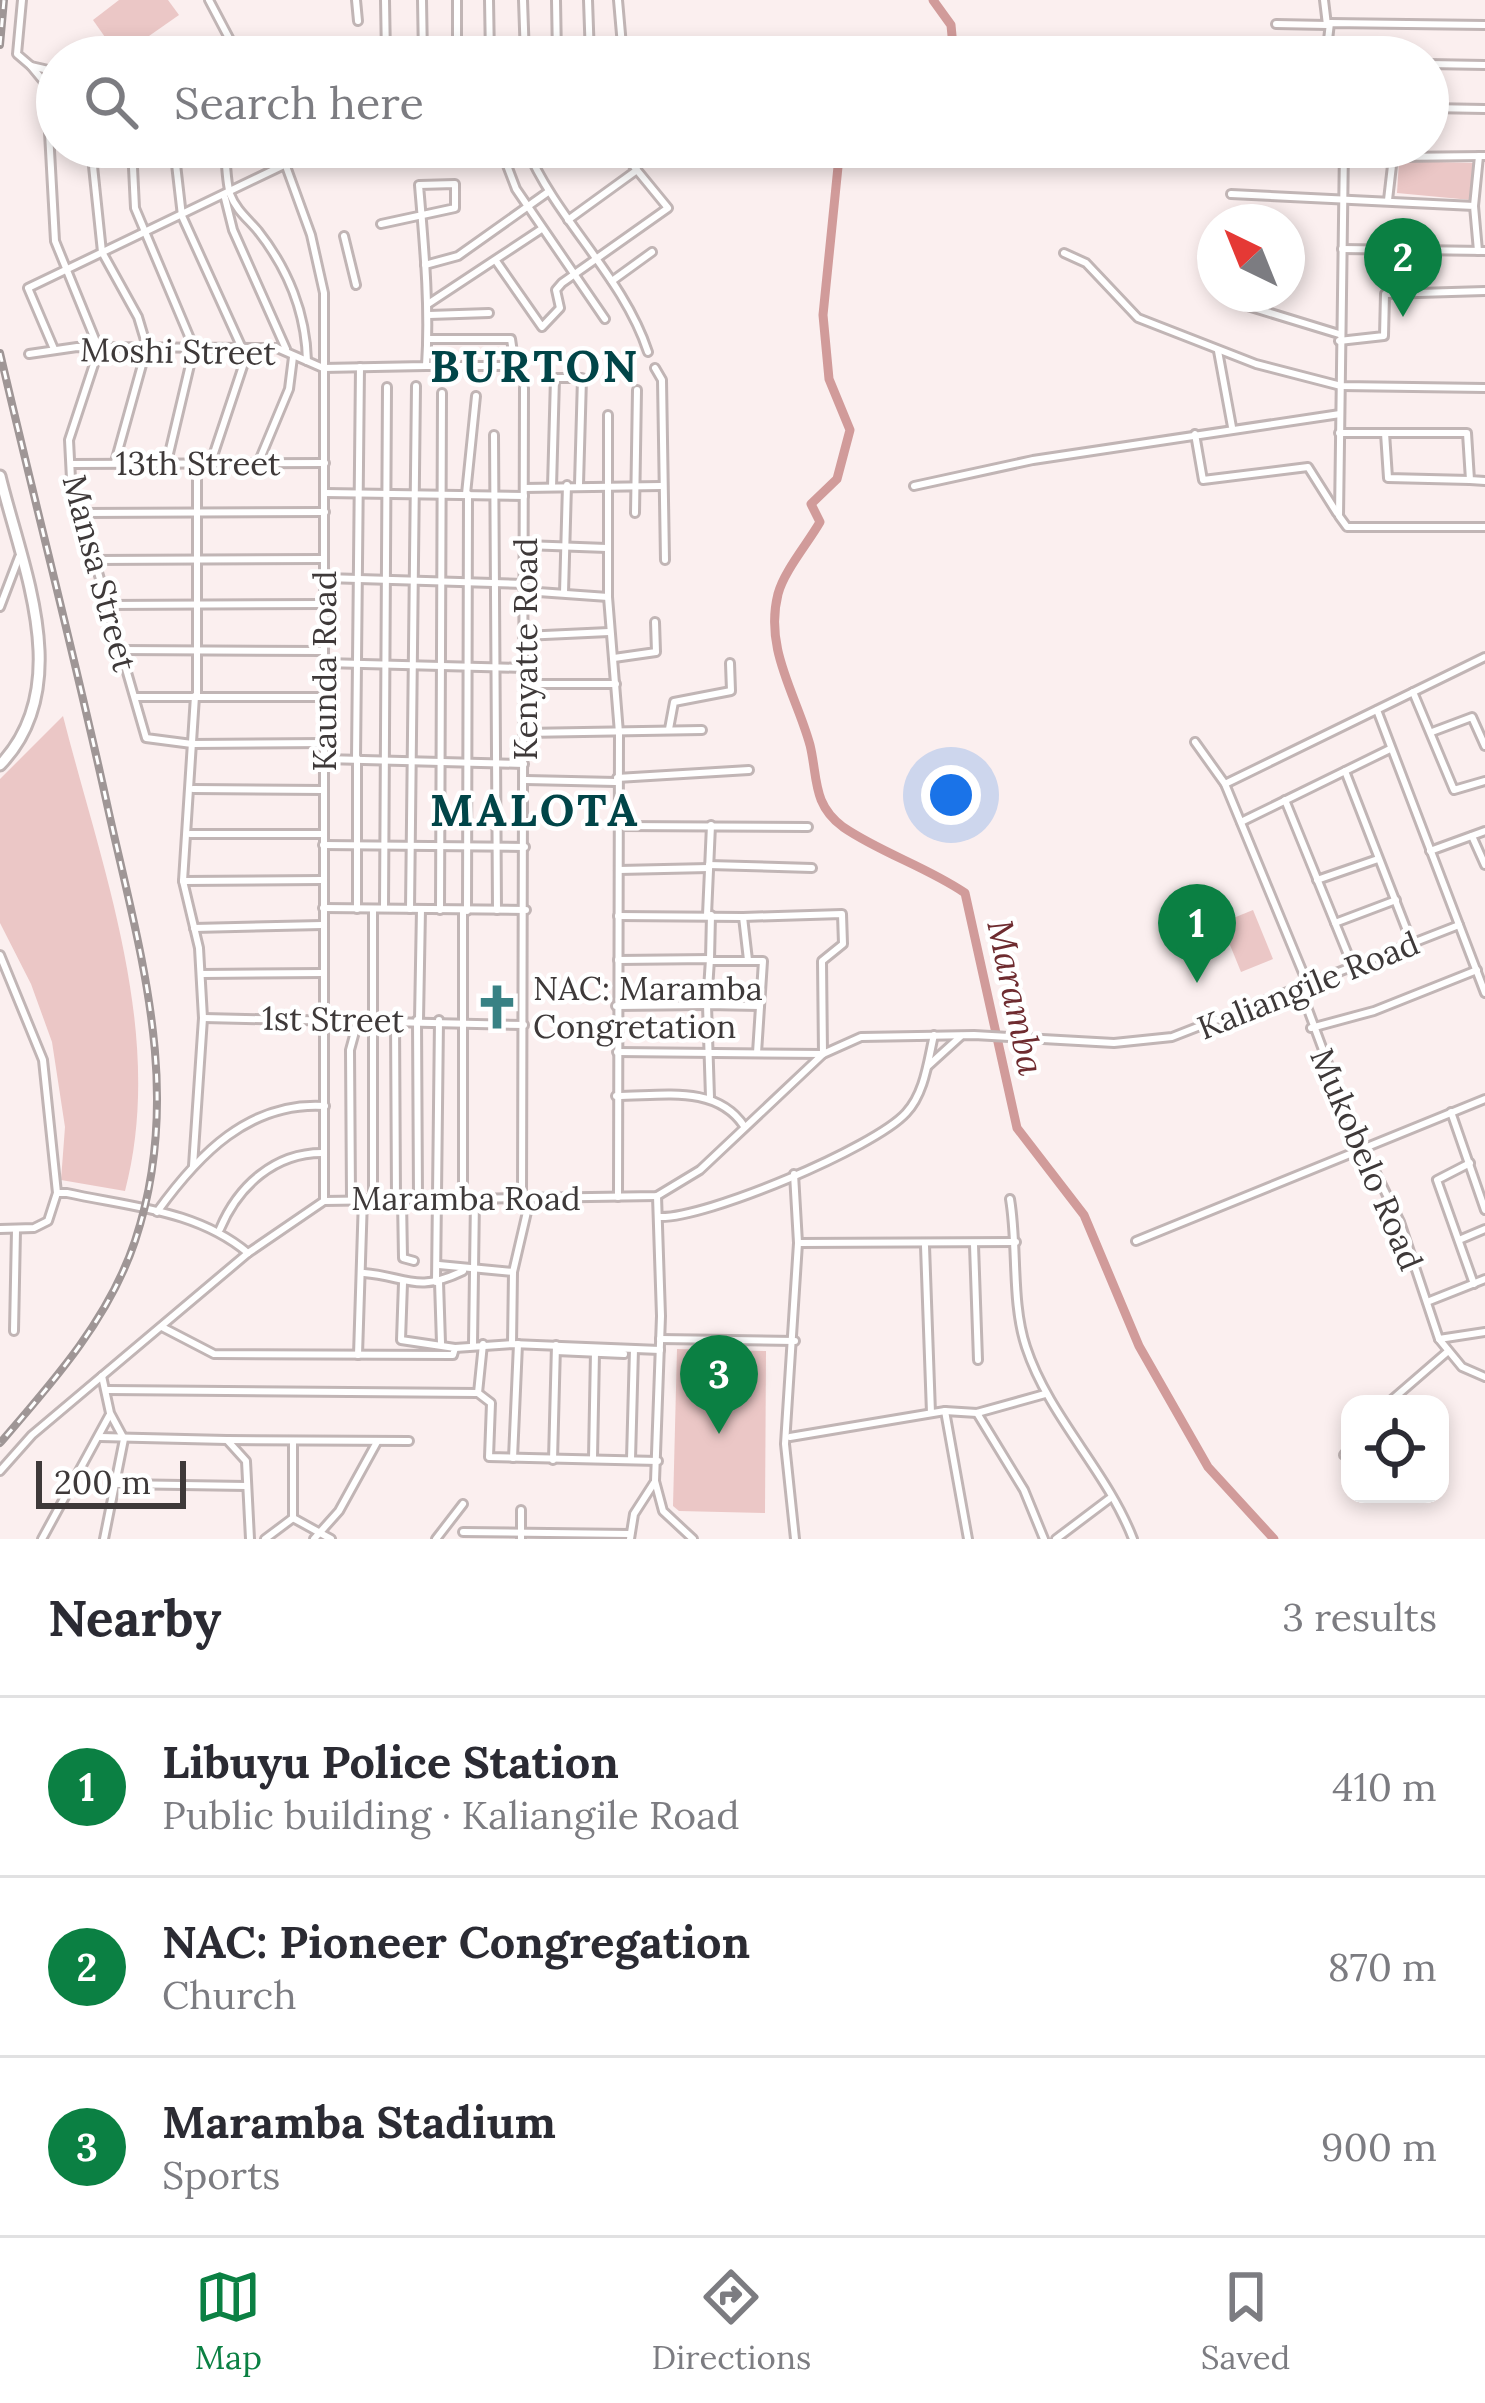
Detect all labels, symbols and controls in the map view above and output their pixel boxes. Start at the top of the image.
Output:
search box [36,36,1449,168]
icon: search [78,69,144,135]
text: Search here [174,74,424,131]
north arrow [1197,204,1305,312]
pin: 2 [1364,218,1442,317]
street label: Moshi Street [80,328,277,374]
district label: BURTON [430,337,640,394]
street label: 13th Street [115,442,281,484]
street label: Mansa Street [54,470,146,676]
street label: Kenyatte Road [504,538,546,760]
street label: Kaunda Road [303,570,345,772]
your location [921,765,981,825]
district label: MALOTA [430,781,640,838]
pin: 1 [1158,884,1236,983]
water label: Maramba [977,915,1055,1079]
street label: Kaliangile Road [1191,921,1425,1049]
place label: NAC: Maramba Congretation [533,967,763,1047]
church icon: NAC: Maramba Congretation [472,982,522,1032]
street label: 1st Street [261,997,405,1041]
street label: Mukobelo Road [1301,1042,1433,1276]
street label: Maramba Road [351,1177,581,1219]
pin: 3 [680,1335,758,1434]
map controls [1341,1395,1449,1503]
button: locate [1341,1395,1449,1503]
scale bar [36,1455,186,1508]
text: 200 m [54,1461,151,1503]
text: Nearby [48,1585,221,1650]
text: 3 results [1282,1592,1437,1642]
text: Libuyu Police Station [162,1733,619,1790]
text: 1 [79,1762,95,1812]
text: 410 m [1332,1762,1437,1812]
text: Public building · Kaliangile Road [162,1790,740,1840]
text: NAC: Pioneer Congregation [162,1913,750,1970]
text: 2 [77,1942,97,1992]
text: 870 m [1328,1942,1437,1992]
text: Church [162,1970,297,2020]
text: Maramba Stadium [162,2093,556,2150]
text: 3 [76,2122,98,2172]
text: 900 m [1321,2122,1437,2172]
text: Sports [162,2150,280,2200]
tab: Map [195,2264,262,2378]
tab: Directions [652,2264,811,2378]
tab: Saved [1201,2264,1290,2378]

